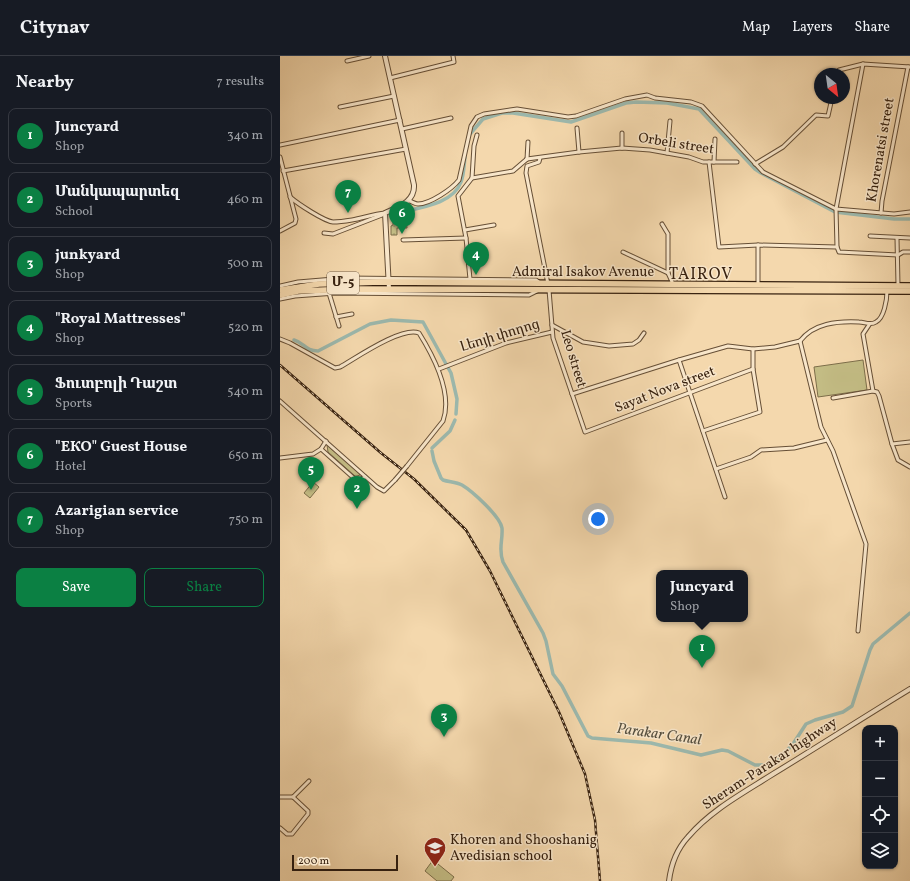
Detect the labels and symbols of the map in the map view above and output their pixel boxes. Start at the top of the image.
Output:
north arrow [814,68,850,104]
street label: Khorenatsi street [862,96,900,204]
street label: Orbeli street [637,129,715,159]
pin: 7 [335,180,361,213]
pin: 6 [389,201,415,234]
pin: 4 [463,242,489,275]
street label: Admiral Isakov Avenue [512,263,654,282]
district label: TAIROV [669,264,733,286]
road number: Մ-5 [327,272,359,294]
street label: Լեոյի փողոց [458,315,542,357]
street label: Leo street [555,328,591,390]
street label: Sayat Nova street [612,362,718,418]
pin: 5 [298,457,324,490]
pin: 2 [344,476,370,509]
your location [588,509,608,529]
pin: 1 [689,635,715,668]
pin: 3 [431,704,457,737]
street label: Sheram-Parakar highway [699,713,841,815]
water label: Parakar Canal [615,719,703,751]
place label: Khoren and Shooshanig Avedisian school [450,831,597,866]
school or university icon: Khoren and Shooshanig Avedisian school [422,835,448,868]
scale bar [292,853,398,872]

